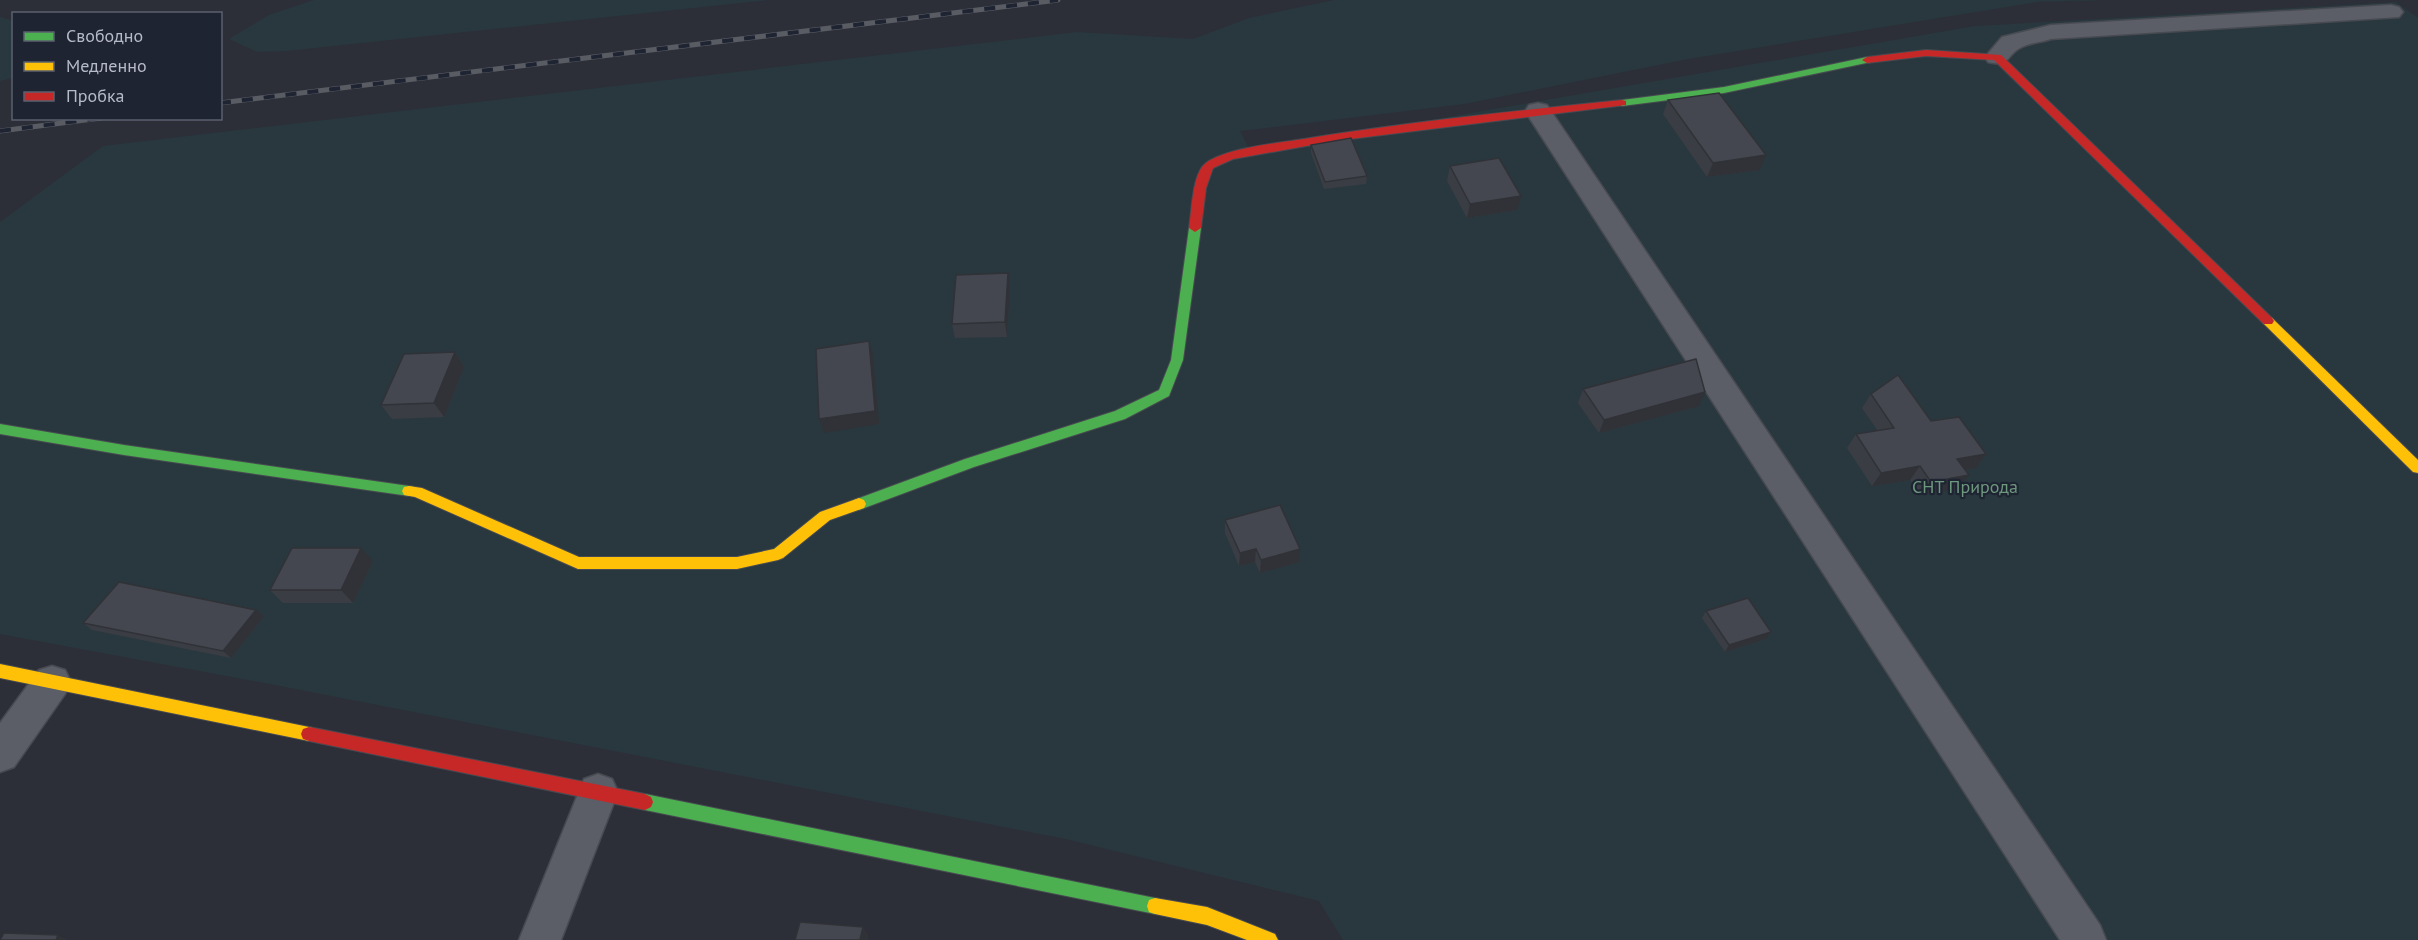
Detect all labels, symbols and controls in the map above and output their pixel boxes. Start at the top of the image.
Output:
legend [12,12,222,120]
text: Свободно [66,24,143,47]
text: Медленно [66,54,147,77]
text: Пробка [66,84,124,107]
park label: СНТ Природа [1912,475,2018,498]

